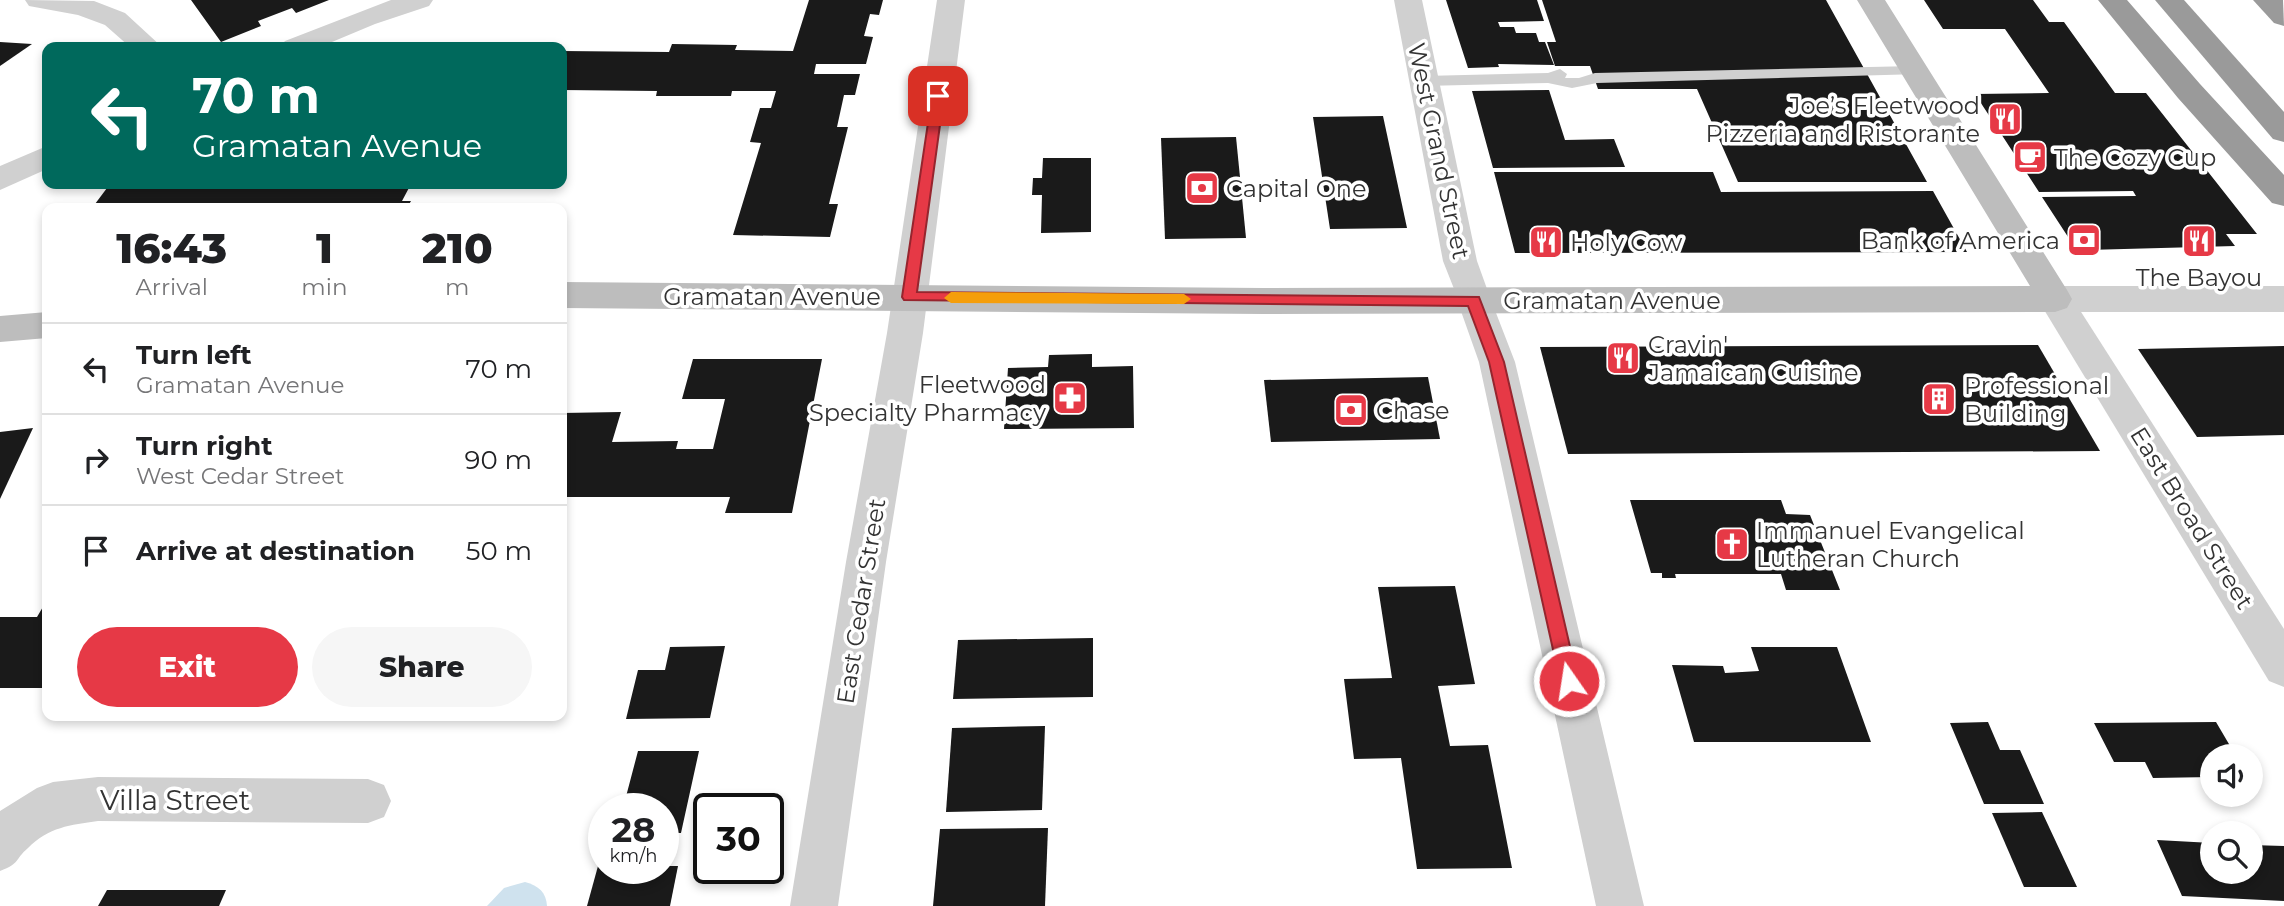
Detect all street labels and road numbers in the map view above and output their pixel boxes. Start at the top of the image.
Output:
street label: West Grand Street [1402,40,1476,262]
street label: Gramatan Avenue [663,282,881,311]
street label: Gramatan Avenue [1503,286,1721,315]
street label: East Broad Street [2124,422,2260,615]
street label: East Cedar Street [830,496,892,706]
street label: Villa Street [100,783,250,817]

